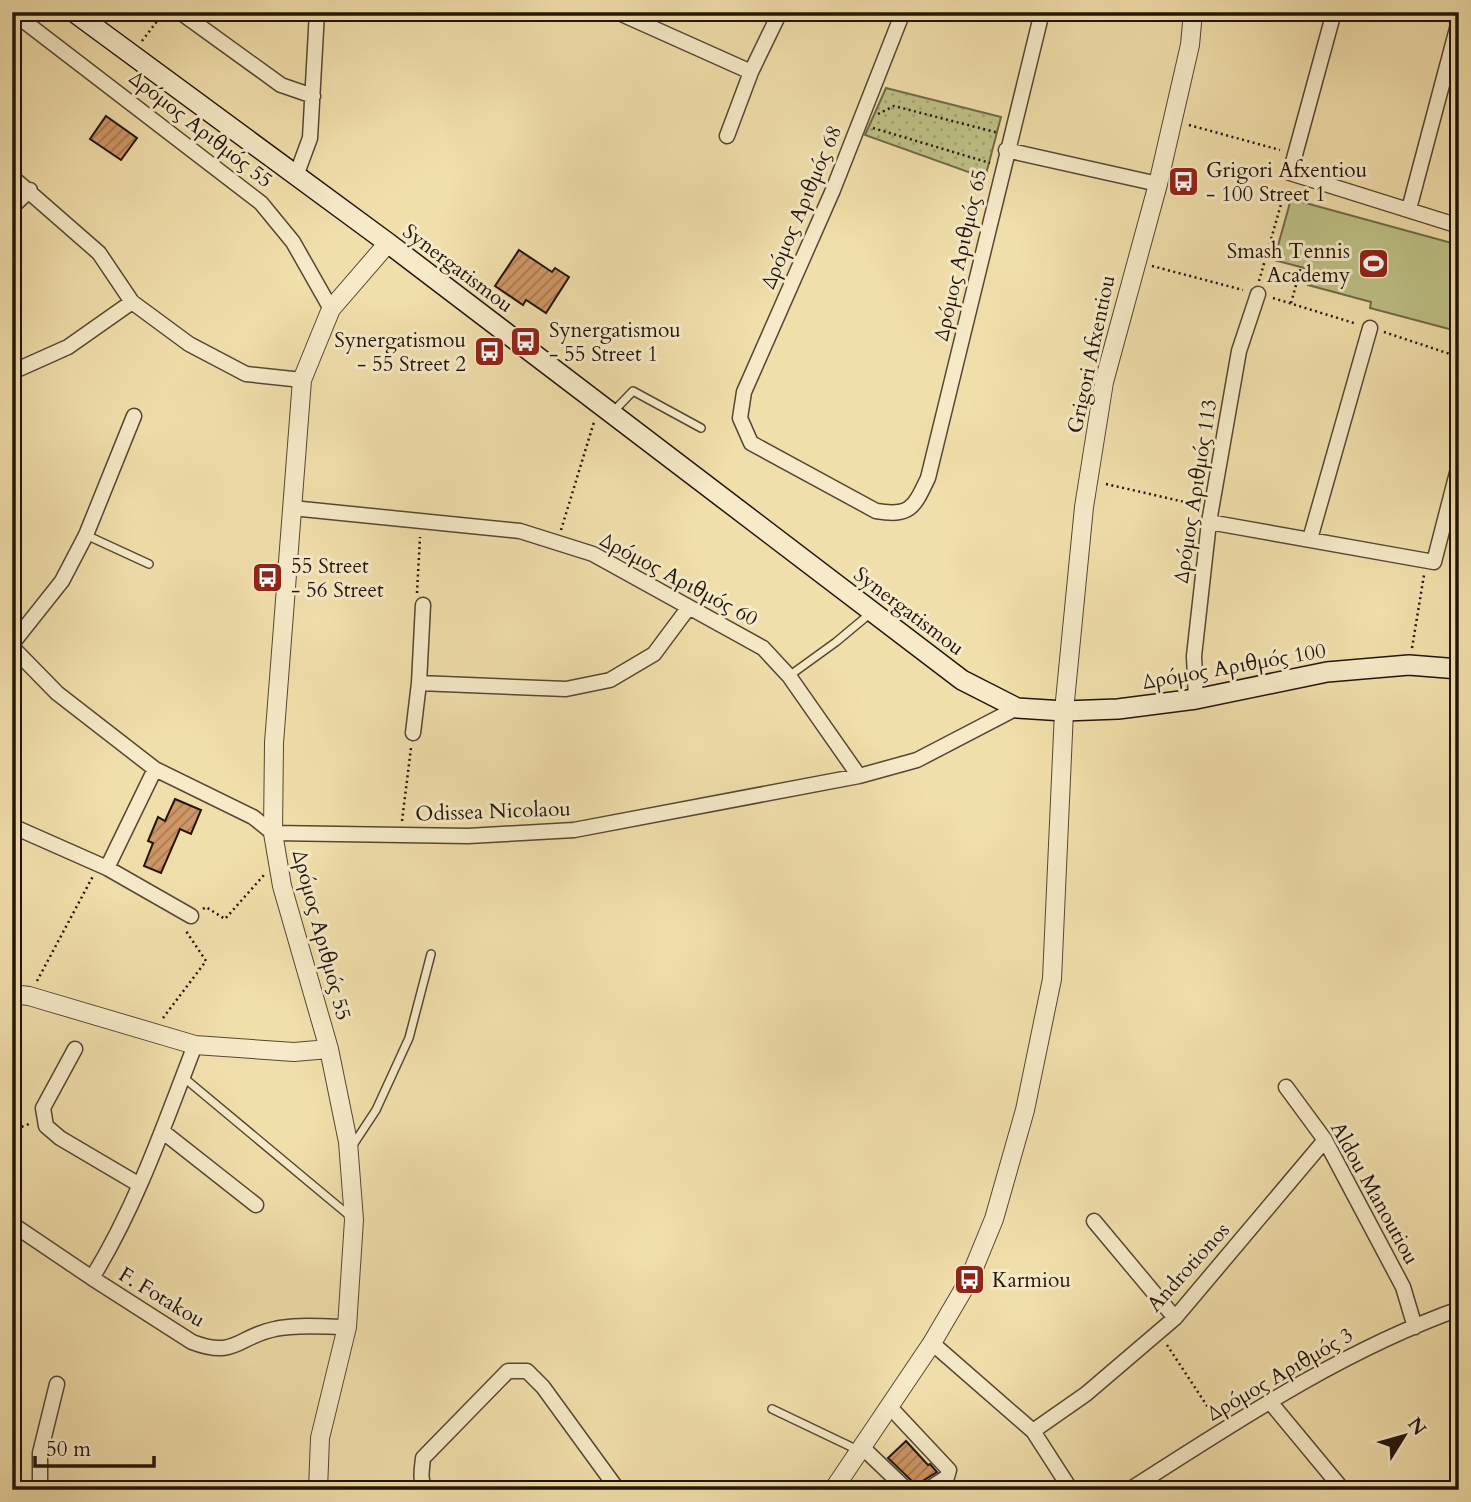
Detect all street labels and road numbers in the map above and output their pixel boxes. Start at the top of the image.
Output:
street label: Δρόμος Αριθμός 55 [123,64,279,195]
street label: Δρόμος Αριθμός 68 [754,121,849,293]
street label: Δρόμος Αριθμός 65 [927,167,994,344]
street label: Synergatismou [396,217,519,320]
street label: Grigori Afxentiou [1061,272,1122,436]
street label: Δρόμος Αριθμός 113 [1167,397,1224,585]
street label: Δρόμος Αριθμός 60 [595,526,763,633]
street label: Synergatismou [847,560,970,663]
street label: Δρόμος Αριθμός 100 [1140,636,1328,697]
street label: Odissea Nicolaou [415,794,571,829]
street label: Δρόμος Αριθμός 55 [285,847,358,1023]
street label: Aldou Manoutiou [1323,1117,1426,1270]
street label: Androtionos [1140,1216,1236,1318]
street label: F. Fotakou [113,1260,210,1335]
street label: Δρόμος Αριθμός 3 [1202,1321,1359,1428]

